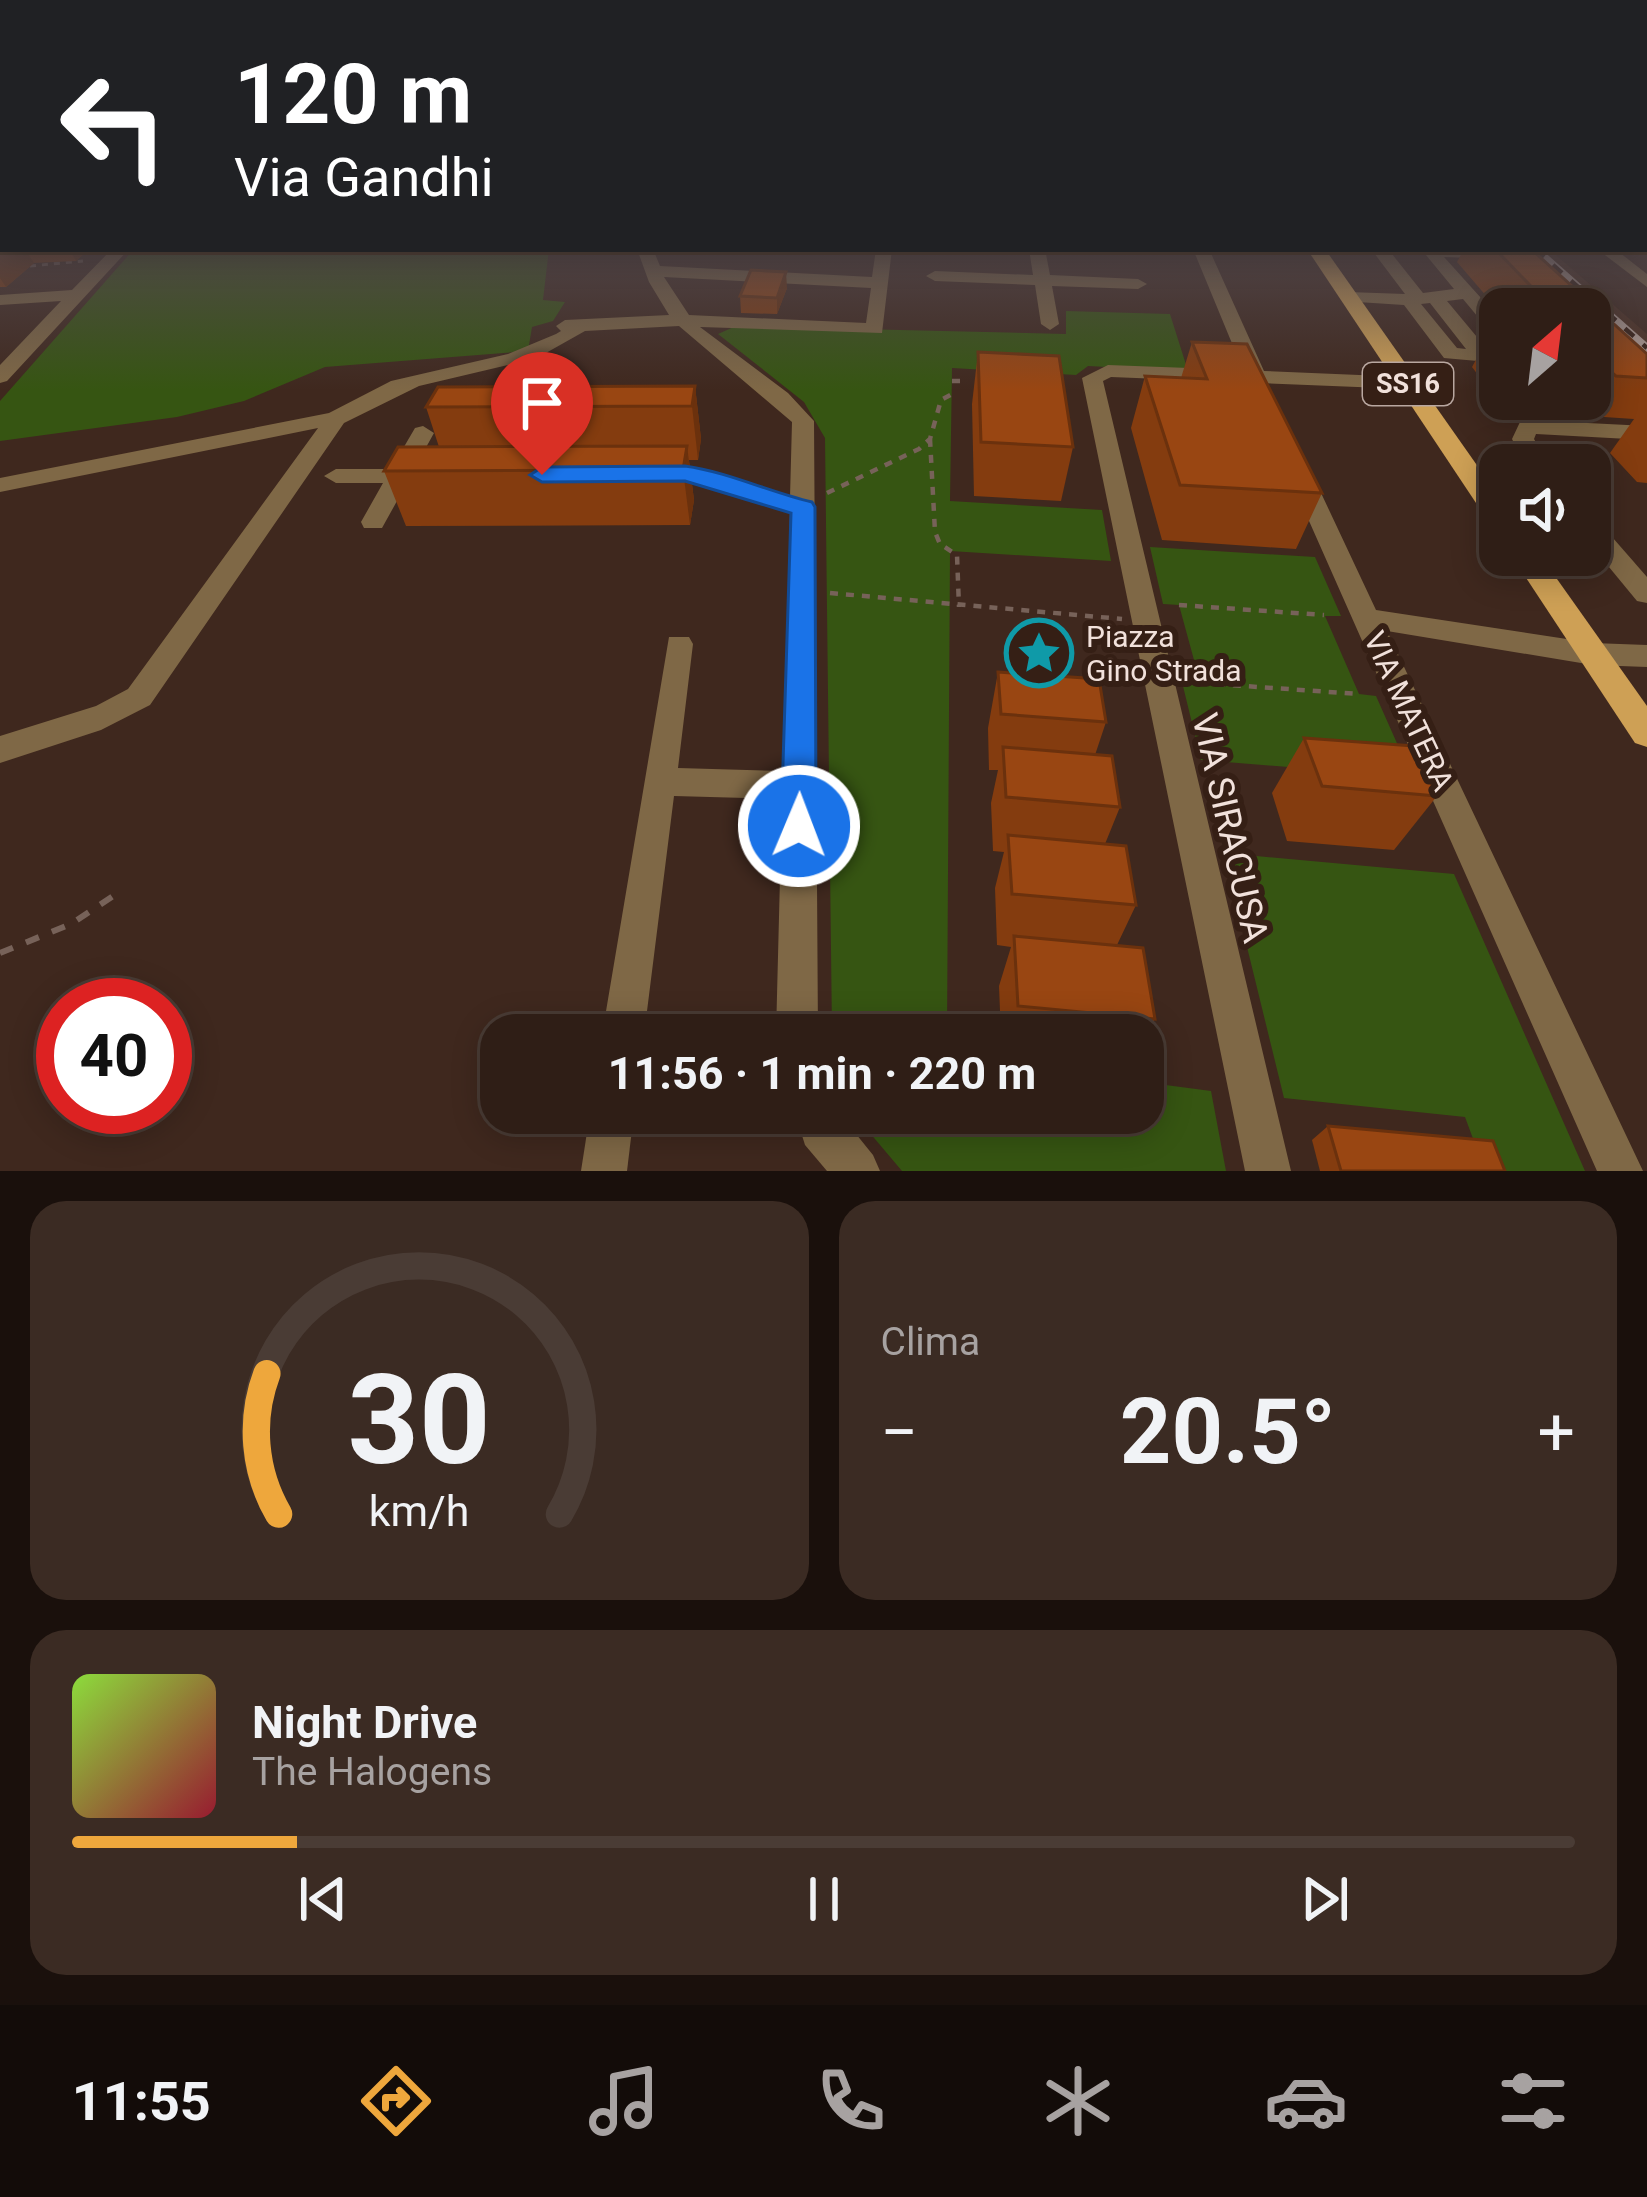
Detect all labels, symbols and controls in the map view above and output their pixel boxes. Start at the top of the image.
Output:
text: 120 m [234,45,472,144]
icon: left [36,48,192,204]
text: Via Gandhi [234,146,494,209]
north arrow [1479,288,1611,420]
map controls [1479,288,1611,576]
pin [491,352,593,475]
road number: SS16 [1363,363,1453,405]
icon: arrive [509,370,575,436]
button: sound [1479,444,1611,576]
place icon: Piazza Gino Strada [1004,618,1074,688]
place label: Piazza Gino Strada [1086,619,1242,688]
street label: VIA MATERA [1357,626,1461,797]
street label: VIA SIRACUSA [1183,709,1277,947]
position arrow [736,763,862,889]
speed limit sign: 40 [36,978,192,1134]
text: 11:56 · 1 min · 220 m [608,1047,1036,1100]
text: Clima [881,1319,980,1365]
text: 30 [348,1347,491,1493]
text: 20.5° [1120,1380,1336,1485]
text: − [881,1394,918,1471]
text: + [1538,1394,1575,1471]
text: km/h [369,1485,470,1535]
text: Night Drive [252,1696,477,1749]
text: The Halogens [252,1749,492,1795]
icon: previous [290,1866,356,1932]
icon: pause [791,1866,857,1932]
icon: next [1292,1866,1358,1932]
icon: directions [354,2059,438,2143]
icon: music [582,2059,666,2143]
icon: phone [809,2059,893,2143]
icon: climate [1036,2059,1120,2143]
icon: car [1264,2059,1348,2143]
icon: filters [1491,2059,1575,2143]
text: 11:55 [72,2070,211,2133]

